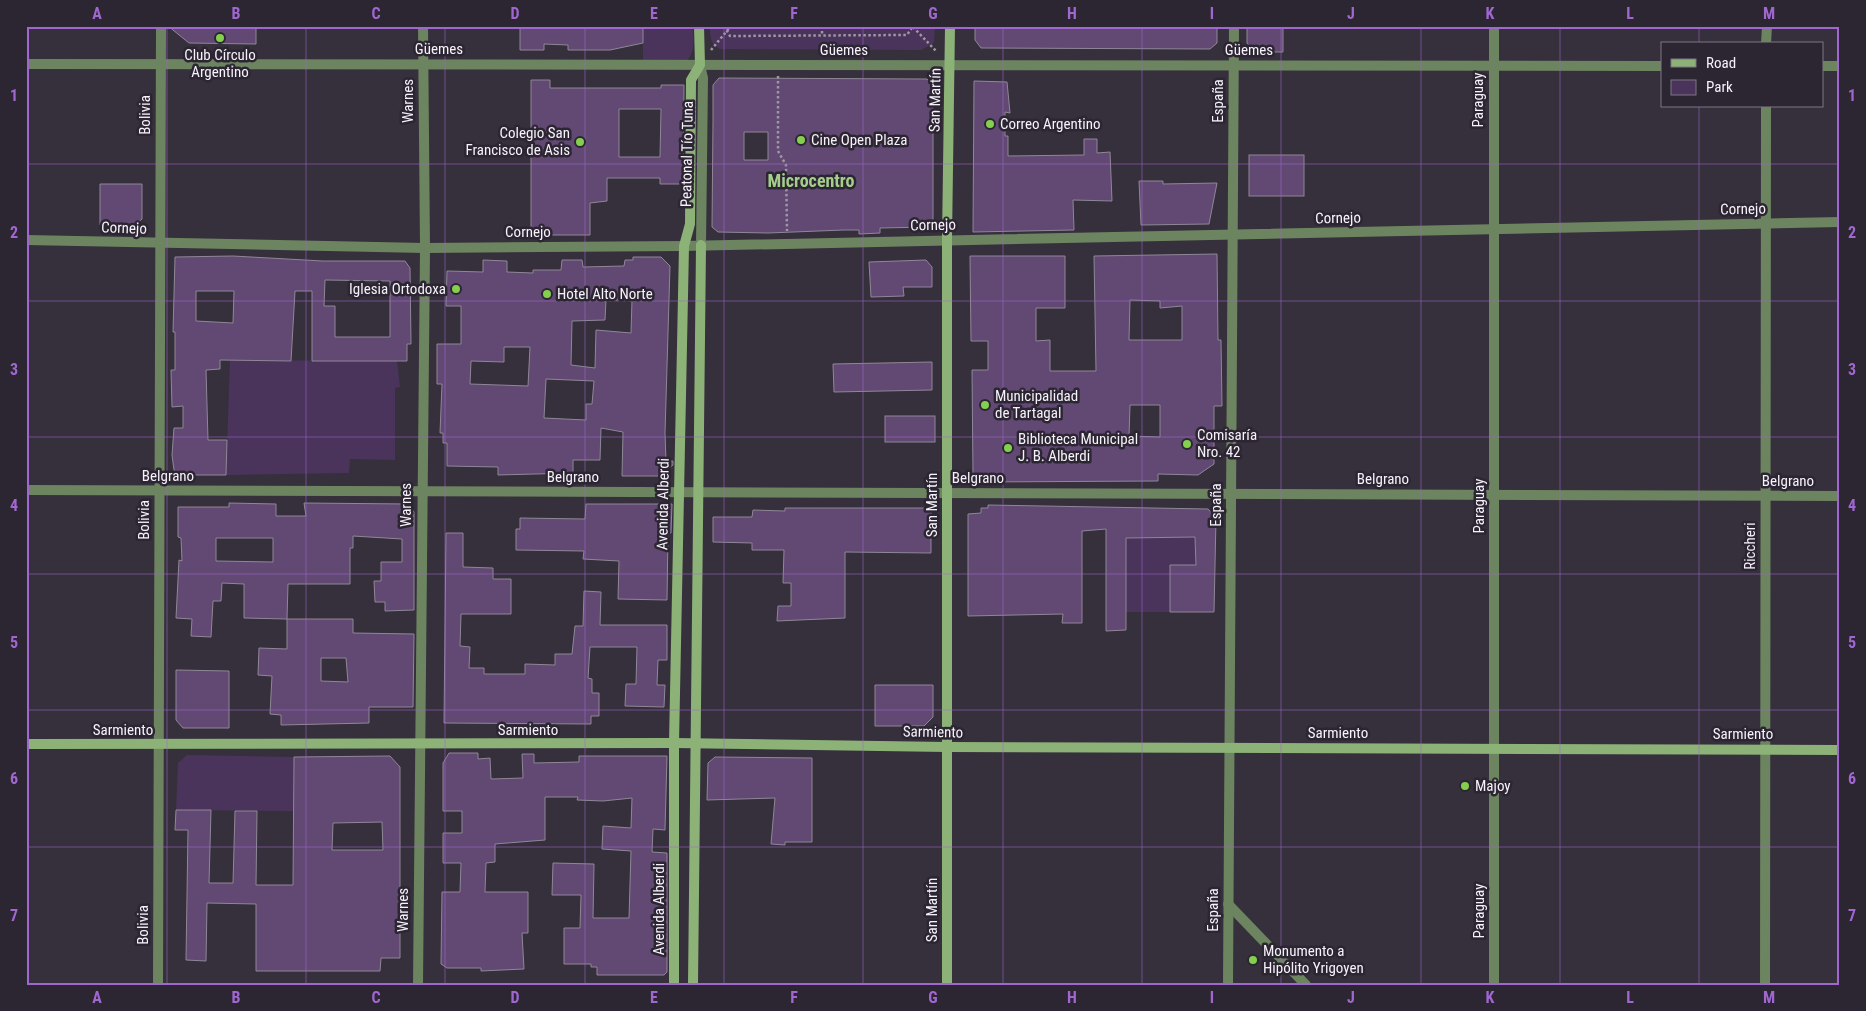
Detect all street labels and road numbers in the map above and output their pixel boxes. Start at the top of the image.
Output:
street label: Güemes [415,40,463,58]
street label: Güemes [820,41,868,59]
street label: Güemes [1225,41,1273,59]
street label: San Martín [925,68,945,132]
street label: Paraguay [1469,73,1487,127]
street label: Warnes [399,79,417,123]
street label: España [1209,79,1227,123]
street label: Bolivia [136,95,154,135]
street label: Peatonal Tío Tuna [677,101,697,207]
street label: Cornejo [1720,200,1766,218]
street label: Cornejo [1315,209,1361,227]
street label: Cornejo [910,216,956,234]
street label: Cornejo [101,218,147,238]
street label: Cornejo [505,223,551,241]
street label: Avenida Alberdi [653,458,673,550]
street label: Belgrano [142,467,194,485]
street label: Belgrano [547,468,599,486]
street label: Belgrano [952,469,1004,487]
street label: Belgrano [1357,470,1409,488]
street label: Belgrano [1762,472,1814,490]
street label: San Martín [923,473,941,537]
street label: Paraguay [1470,479,1488,533]
street label: Warnes [397,483,415,527]
street label: España [1207,483,1225,527]
street label: Bolivia [135,500,153,540]
street label: Riccheri [1741,522,1759,570]
street label: Sarmiento [93,721,153,739]
street label: Sarmiento [498,721,558,739]
street label: Sarmiento [903,722,963,742]
street label: Sarmiento [1308,724,1368,742]
street label: Sarmiento [1713,725,1773,743]
street label: Avenida Alberdi [650,863,668,955]
street label: San Martín [923,878,941,942]
street label: Paraguay [1470,884,1488,938]
street label: Warnes [394,888,412,932]
street label: España [1204,888,1222,932]
street label: Bolivia [134,905,152,945]

